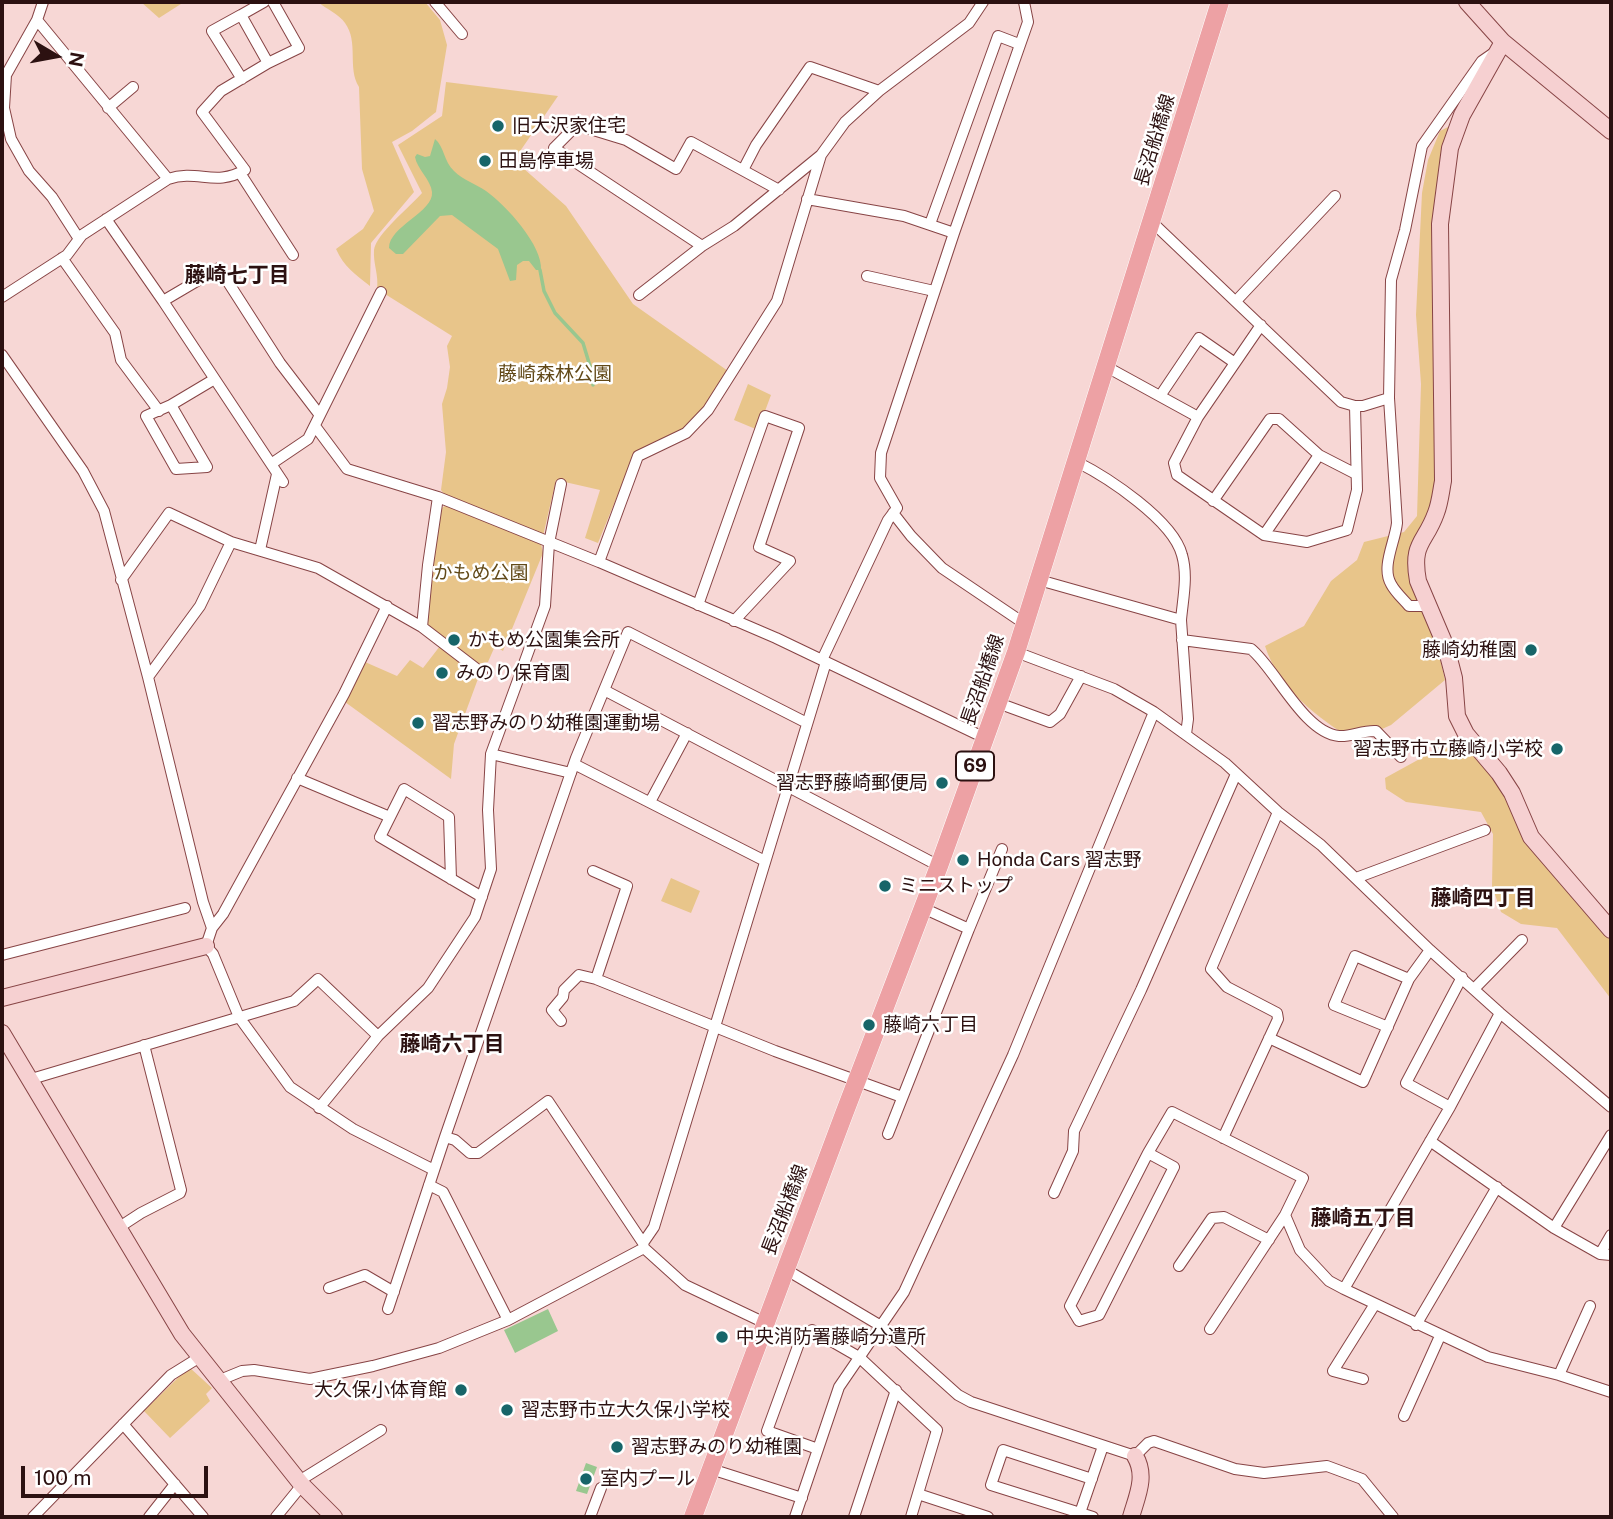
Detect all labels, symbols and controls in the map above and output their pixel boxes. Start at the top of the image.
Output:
north arrow [21,21,91,91]
text: N [65,50,89,69]
street label: 長沼船橋線 [1130,91,1180,189]
place label: 旧大沢家住宅 [512,115,626,137]
marker: 旧大沢家住宅 [490,118,506,134]
place label: 田島停車場 [499,150,594,172]
marker: 田島停車場 [477,153,493,169]
district label: 藤崎七丁目 [185,263,289,289]
park label: 藤崎森林公園 [498,363,612,385]
park label: かもめ公園 [434,562,528,584]
place label: かもめ公園集会所 [468,629,620,651]
street label: 長沼船橋線 [957,631,1009,729]
marker: かもめ公園集会所 [446,632,462,648]
place label: 藤崎幼稚園 [1422,639,1517,661]
marker: 藤崎幼稚園 [1523,642,1539,658]
place label: みのり保育園 [456,662,570,684]
marker: みのり保育園 [434,665,450,681]
place label: 習志野みのり幼稚園運動場 [432,712,660,734]
marker: 習志野みのり幼稚園運動場 [410,715,426,731]
place label: 習志野市立藤崎小学校 [1353,738,1543,760]
marker: 習志野市立藤崎小学校 [1549,741,1565,757]
road number: 69 [956,752,994,780]
place label: 習志野藤崎郵便局 [776,772,928,794]
marker: 習志野藤崎郵便局 [934,775,950,791]
place label: Honda Cars 習志野 [977,849,1142,871]
marker: Honda Cars 習志野 [955,852,971,868]
place label: ミニストップ [899,875,1013,897]
marker: ミニストップ [877,878,893,894]
district label: 藤崎四丁目 [1431,886,1535,912]
place label: 藤崎六丁目 [883,1014,978,1036]
marker: 藤崎六丁目 [861,1017,877,1033]
district label: 藤崎六丁目 [400,1032,504,1058]
street label: 長沼船橋線 [757,1162,813,1258]
district label: 藤崎五丁目 [1311,1206,1415,1232]
place label: 中央消防署藤崎分遣所 [736,1326,926,1348]
marker: 中央消防署藤崎分遣所 [714,1329,730,1345]
place label: 大久保小体育館 [314,1379,447,1401]
marker: 大久保小体育館 [453,1382,469,1398]
place label: 習志野市立大久保小学校 [521,1399,730,1421]
marker: 習志野市立大久保小学校 [499,1402,515,1418]
place label: 習志野みのり幼稚園 [631,1436,802,1458]
marker: 習志野みのり幼稚園 [609,1439,625,1455]
scale bar [24,1452,212,1496]
text: 100 m [34,1465,91,1490]
place label: 室内プール [600,1468,695,1490]
marker: 室内プール [578,1471,594,1487]

